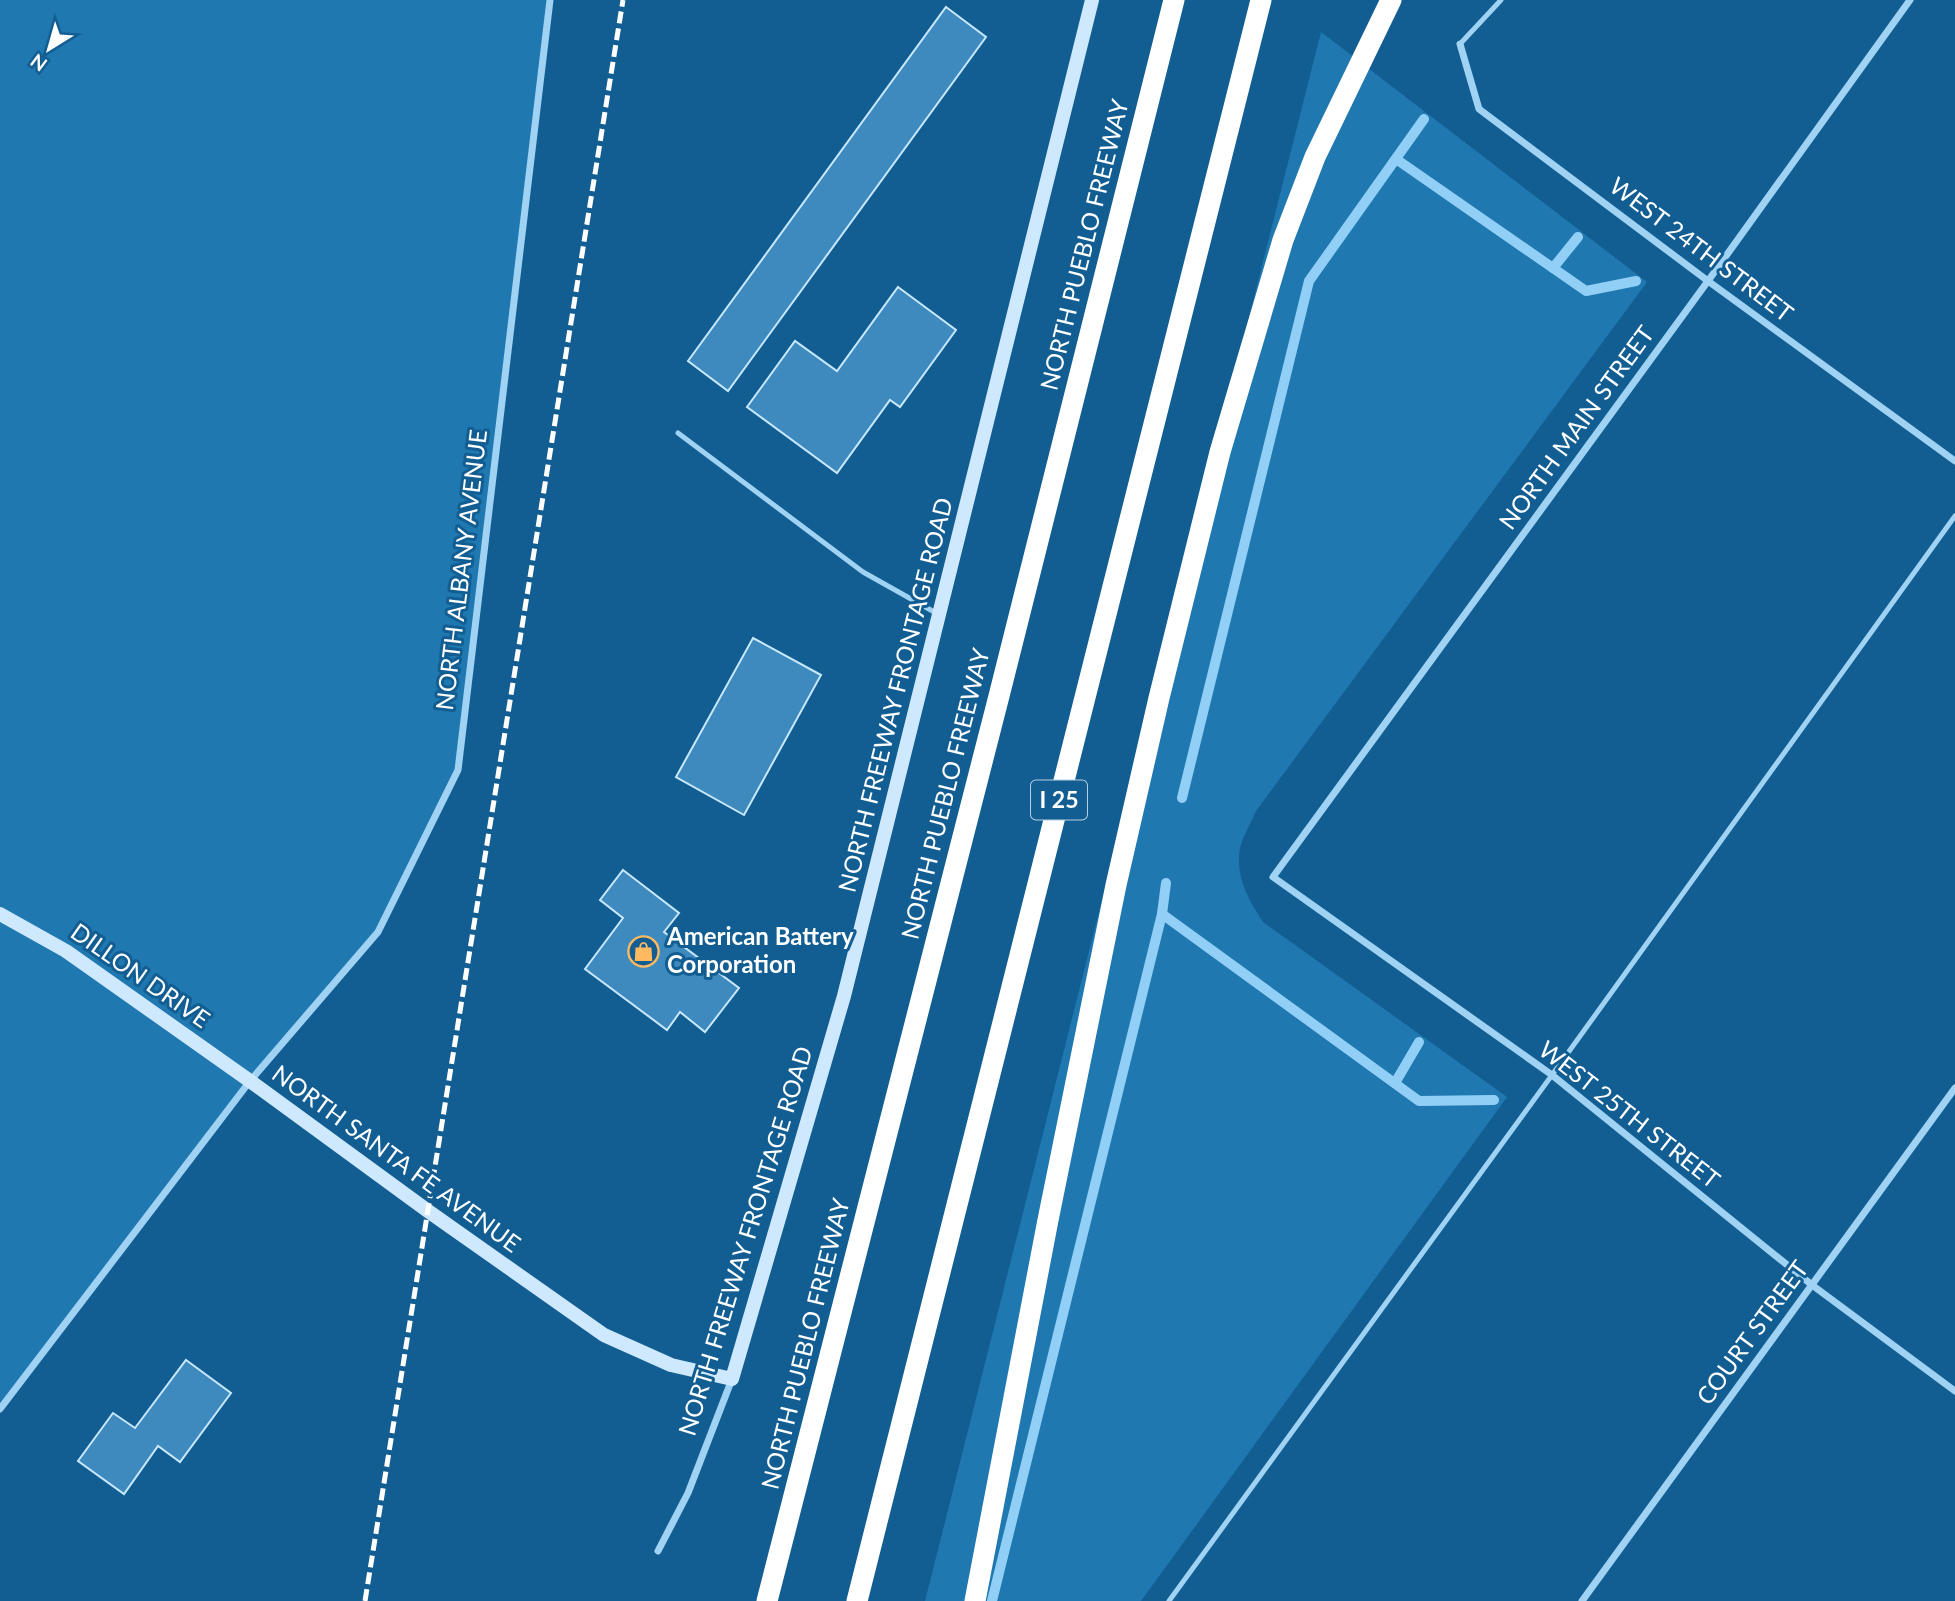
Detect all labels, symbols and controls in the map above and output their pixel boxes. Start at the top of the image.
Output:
north arrow [14,14,84,84]
text: N [26,49,51,77]
street label: NORTH PUEBLO FREEWAY [1033,96,1134,393]
street label: WEST 24TH STREET [1605,170,1799,327]
street label: NORTH MAIN STREET [1492,320,1659,535]
street label: NORTH ALBANY AVENUE [429,428,492,712]
street label: NORTH FREEWAY FRONTAGE ROAD [831,494,958,895]
street label: NORTH PUEBLO FREEWAY [894,645,995,942]
road number: I 25 [1031,780,1087,820]
street label: DILLON DRIVE [66,916,216,1033]
place label: American Battery Corporation [666,921,854,978]
shop icon: American Battery Corporation [627,934,661,968]
street label: WEST 25TH STREET [1534,1034,1726,1194]
street label: NORTH FREEWAY FRONTAGE ROAD [671,1042,818,1439]
street label: NORTH SANTA FE AVENUE [267,1058,527,1258]
street label: NORTH PUEBLO FREEWAY [754,1195,855,1492]
street label: COURT STREET [1690,1255,1814,1410]

